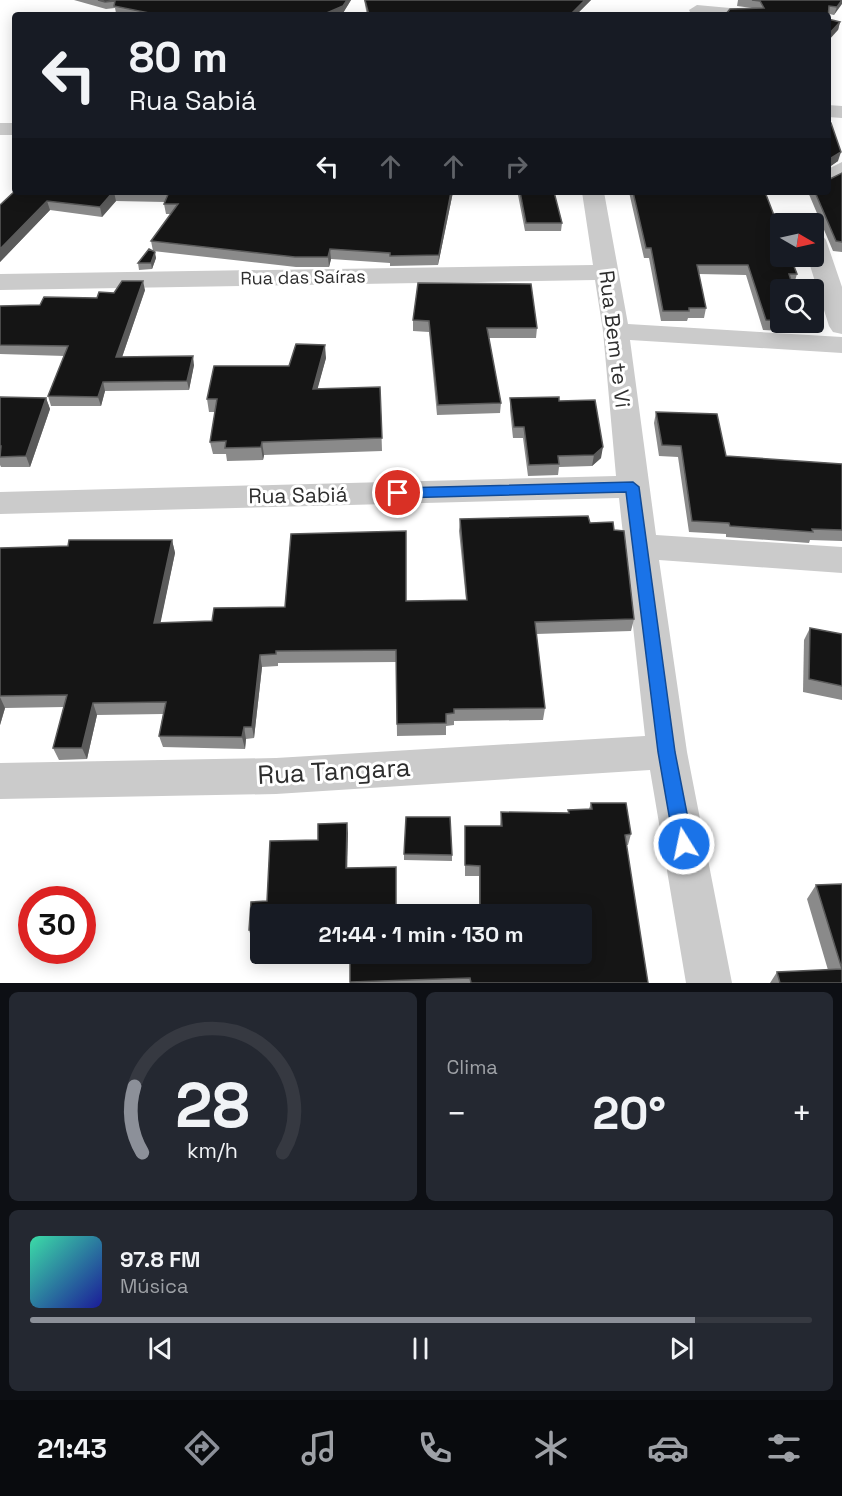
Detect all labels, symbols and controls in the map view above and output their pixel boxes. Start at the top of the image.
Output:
text: 80 m [129,31,228,84]
icon: left [30,36,108,114]
text: Rua Sabiá [129,83,257,118]
icon: left [311,150,344,183]
icon: ahead [374,150,407,183]
icon: ahead [437,150,470,183]
icon: right [500,150,533,183]
north arrow [770,213,824,267]
map controls [770,213,824,333]
street label: Rua das Saíras [240,264,366,290]
street label: Rua Bem te Vi [593,269,637,409]
button: search [770,279,824,333]
pin [372,467,423,518]
icon: arrive [381,476,414,509]
street label: Rua Sabiá [248,481,348,509]
street label: Rua Tangara [257,750,411,792]
position arrow [652,812,716,876]
speed limit sign: 30 [18,886,96,964]
text: 21:44 · 1 min · 130 m [318,920,524,948]
text: Clima [447,1054,498,1080]
text: 28 [175,1066,250,1145]
text: 20° [592,1085,666,1142]
text: − [447,1093,467,1135]
text: + [792,1093,812,1135]
text: km/h [187,1138,238,1165]
text: 97.8 FM [120,1245,200,1273]
text: Música [120,1273,188,1299]
icon: previous [144,1332,177,1365]
icon: pause [404,1332,437,1365]
icon: next [665,1332,698,1365]
icon: directions [181,1427,223,1469]
icon: music [298,1427,340,1469]
icon: phone [414,1427,456,1469]
icon: climate [530,1427,572,1469]
icon: car [647,1427,689,1469]
icon: filters [763,1427,805,1469]
text: 21:43 [37,1431,107,1466]

